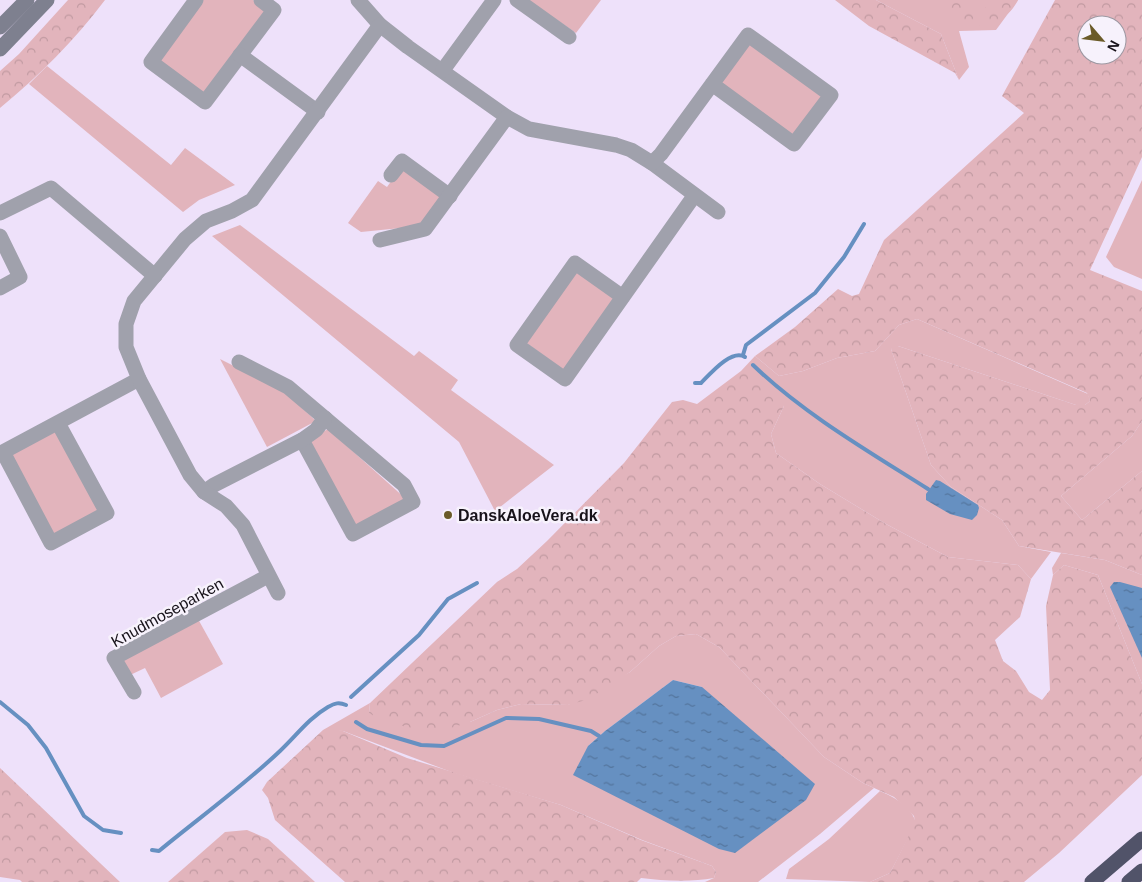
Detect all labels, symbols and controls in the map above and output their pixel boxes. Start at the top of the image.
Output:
north arrow [1077,15,1127,65]
text: N [1104,38,1123,54]
place label: DanskAloeVera.dk [458,507,598,524]
marker: DanskAloeVera.dk [442,509,454,521]
street label: Knudmoseparken [108,575,226,650]

